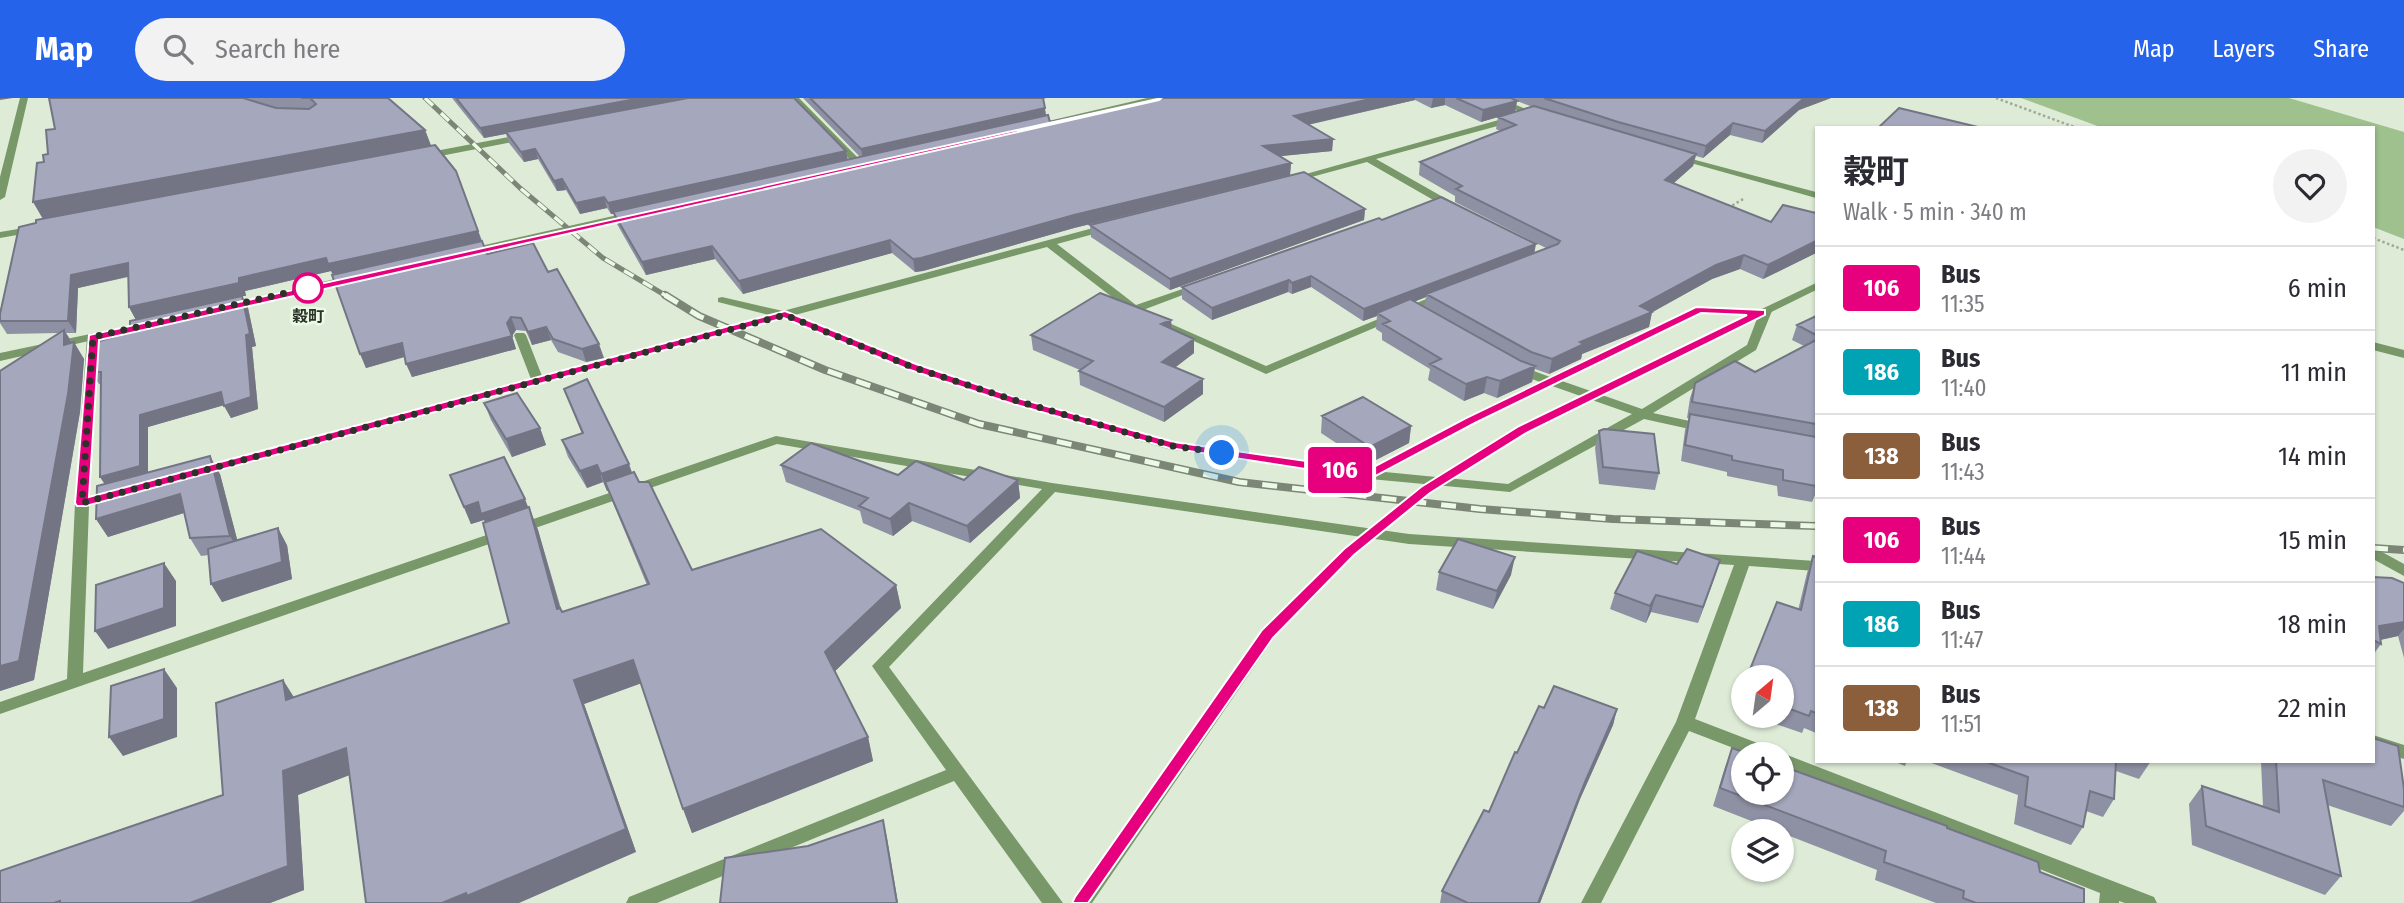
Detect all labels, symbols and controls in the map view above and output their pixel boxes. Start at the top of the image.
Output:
search box [135,18,625,81]
text: Map [35,29,93,69]
icon: search [159,30,197,68]
text: Search here [215,34,340,65]
text: Map [2133,35,2175,63]
text: Layers [2213,35,2275,63]
text: Share [2313,35,2369,63]
button: heart [2273,149,2347,223]
text: 穀町 [1843,152,1909,192]
text: Walk · 5 min · 340 m [1843,198,2027,226]
text: Bus [1941,259,1980,290]
marker: 穀町 [293,273,323,303]
text: 6 min [2288,273,2347,304]
text: 106 [1864,274,1899,302]
text: 11:35 [1941,290,1985,318]
place label: 穀町 [292,307,324,326]
text: Bus [1941,343,1980,374]
text: 11 min [2281,357,2347,388]
text: 186 [1864,358,1899,386]
text: 11:40 [1941,374,1987,402]
text: Bus [1941,427,1980,458]
your location [1204,435,1239,470]
text: 14 min [2278,441,2347,472]
text: 138 [1864,442,1899,470]
line badge: 106 [1300,447,1380,493]
text: 106 [1322,456,1358,484]
text: 11:43 [1941,458,1985,486]
text: Bus [1941,511,1980,542]
text: 15 min [2279,525,2347,556]
text: 106 [1864,526,1899,554]
text: 11:44 [1941,542,1986,570]
text: Bus [1941,595,1980,626]
text: 18 min [2278,609,2347,640]
text: 186 [1864,610,1899,638]
text: 11:47 [1941,626,1983,654]
north arrow [1731,665,1794,728]
map controls [1731,665,1794,882]
text: Bus [1941,679,1980,710]
text: 22 min [2278,693,2347,724]
text: 138 [1864,694,1899,722]
text: 11:51 [1941,710,1982,738]
button: locate [1731,742,1794,805]
button: layers [1731,819,1794,882]

